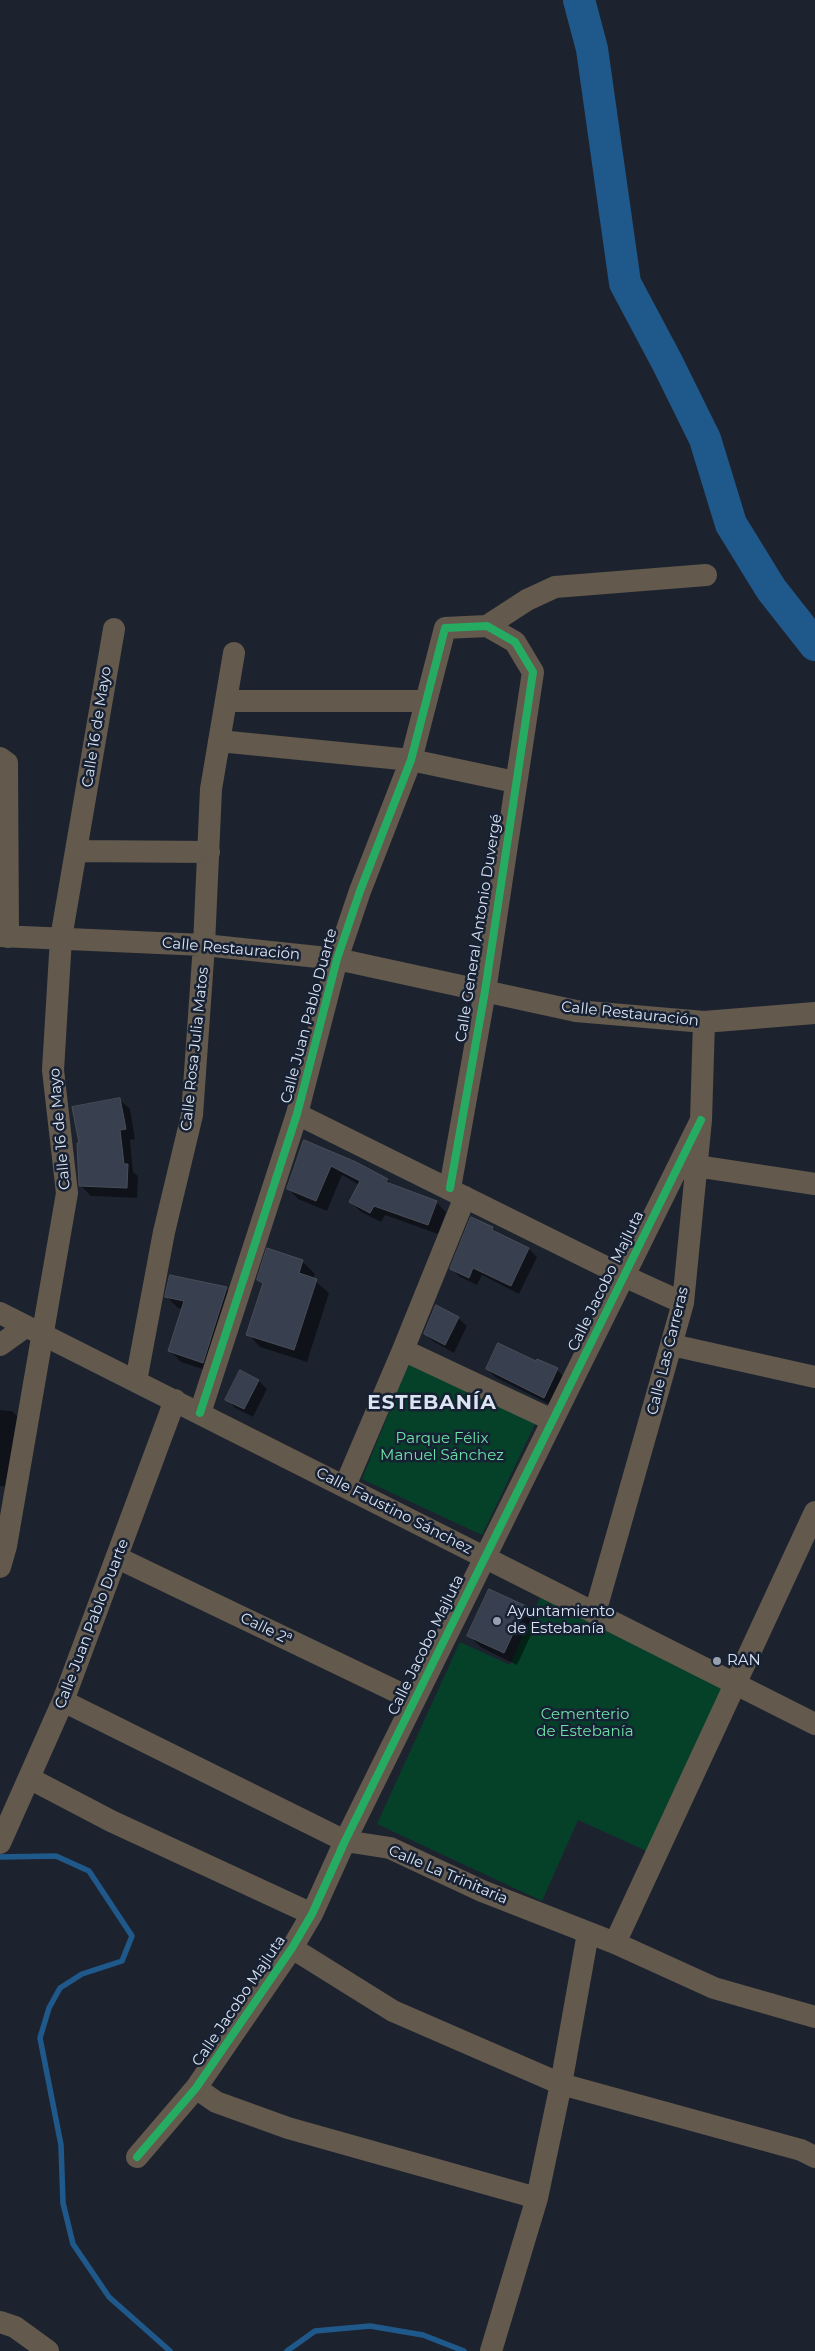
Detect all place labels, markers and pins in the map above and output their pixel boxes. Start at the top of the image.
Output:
place label: Ayuntamiento de Estebanía [507,1603,615,1638]
marker: Ayuntamiento de Estebanía [491,1615,503,1627]
place label: RAN [727,1652,761,1670]
marker: RAN [711,1655,723,1667]

